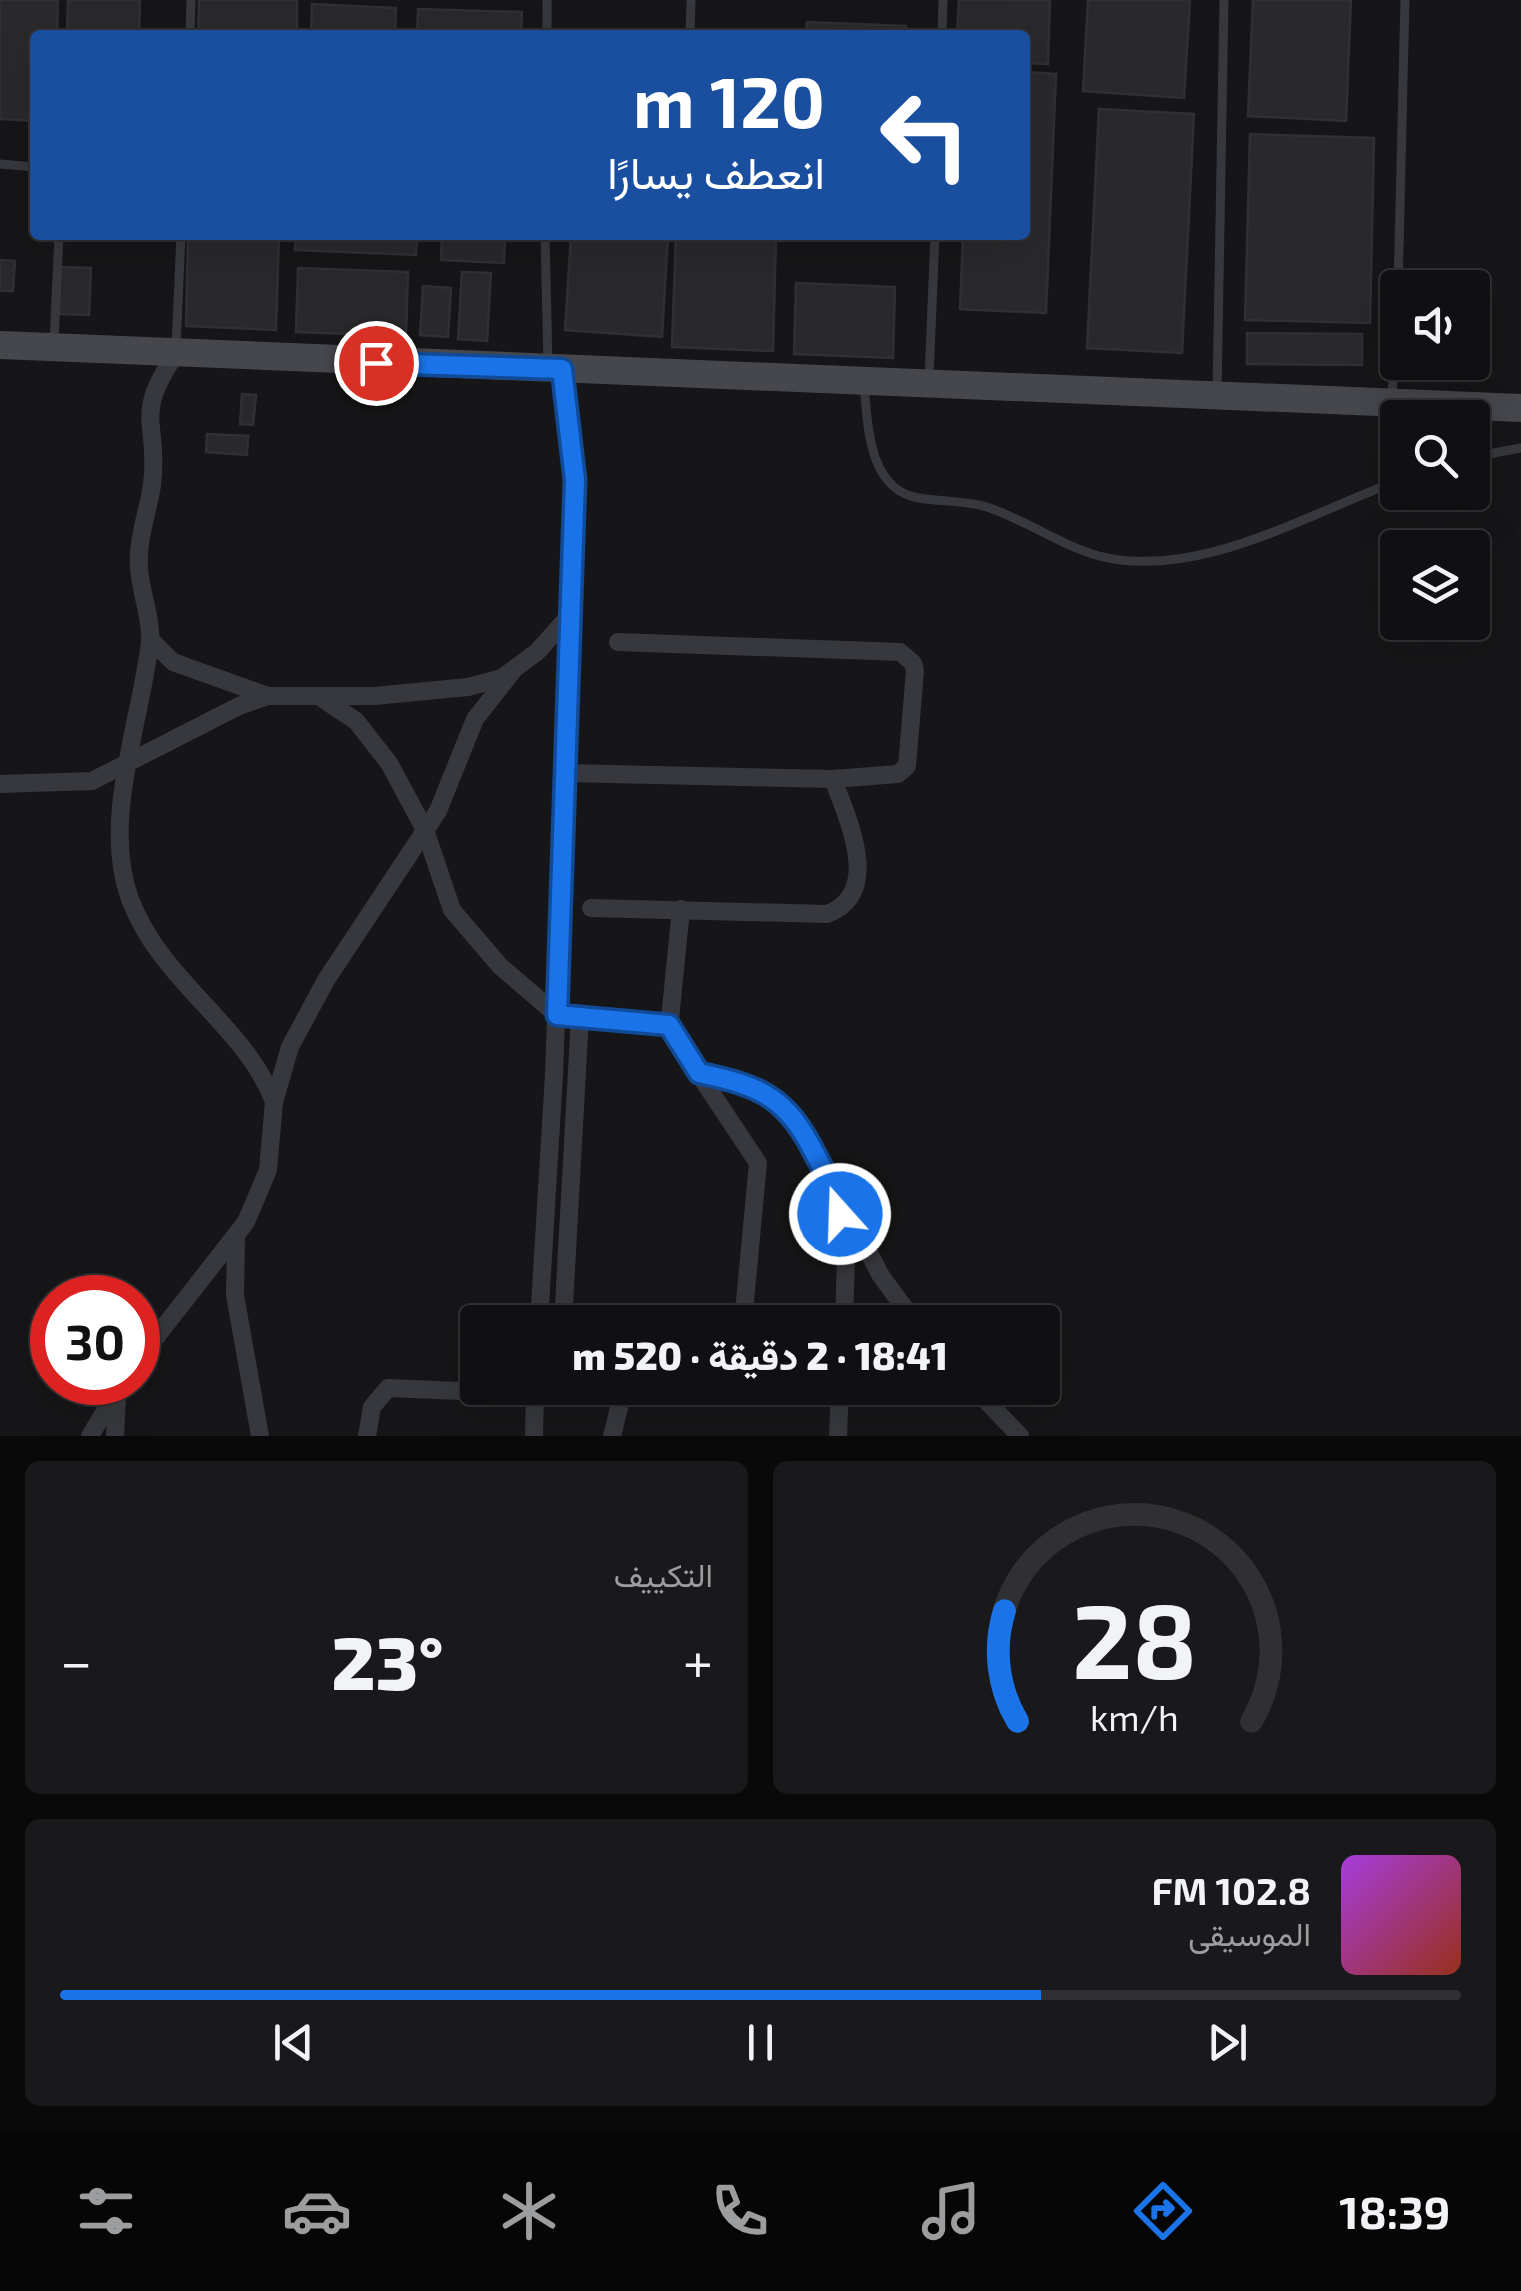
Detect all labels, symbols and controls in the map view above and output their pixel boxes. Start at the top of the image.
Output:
text: 120 m [633,58,825,142]
icon: left [860,70,990,200]
text: انعطف يسارًا [607,144,825,198]
map controls [1380,270,1490,640]
button: sound [1380,270,1490,380]
pin [334,321,419,406]
icon: arrive [349,336,404,391]
button: search [1380,400,1490,510]
button: layers [1380,530,1490,640]
position arrow [788,1162,892,1266]
speed limit sign: 30 [30,1275,160,1405]
text: 18:41 · 2 دقيقة · 520 m [572,1332,948,1378]
text: التكييف [614,1555,713,1593]
text: 28 [1072,1575,1197,1700]
text: 23° [331,1615,444,1705]
text: − [60,1627,92,1693]
text: + [683,1627,713,1693]
text: km/h [1090,1695,1179,1738]
text: 102.8 FM [1151,1867,1311,1913]
text: الموسيقى [1188,1914,1311,1952]
icon: previous [266,2015,321,2070]
icon: pause [733,2015,788,2070]
icon: next [1200,2015,1255,2070]
icon: filters [71,2176,141,2246]
icon: car [282,2176,352,2246]
icon: climate [494,2176,564,2246]
icon: phone [705,2176,775,2246]
icon: music [916,2176,986,2246]
icon: directions [1128,2176,1198,2246]
text: 18:39 [1339,2184,1450,2238]

